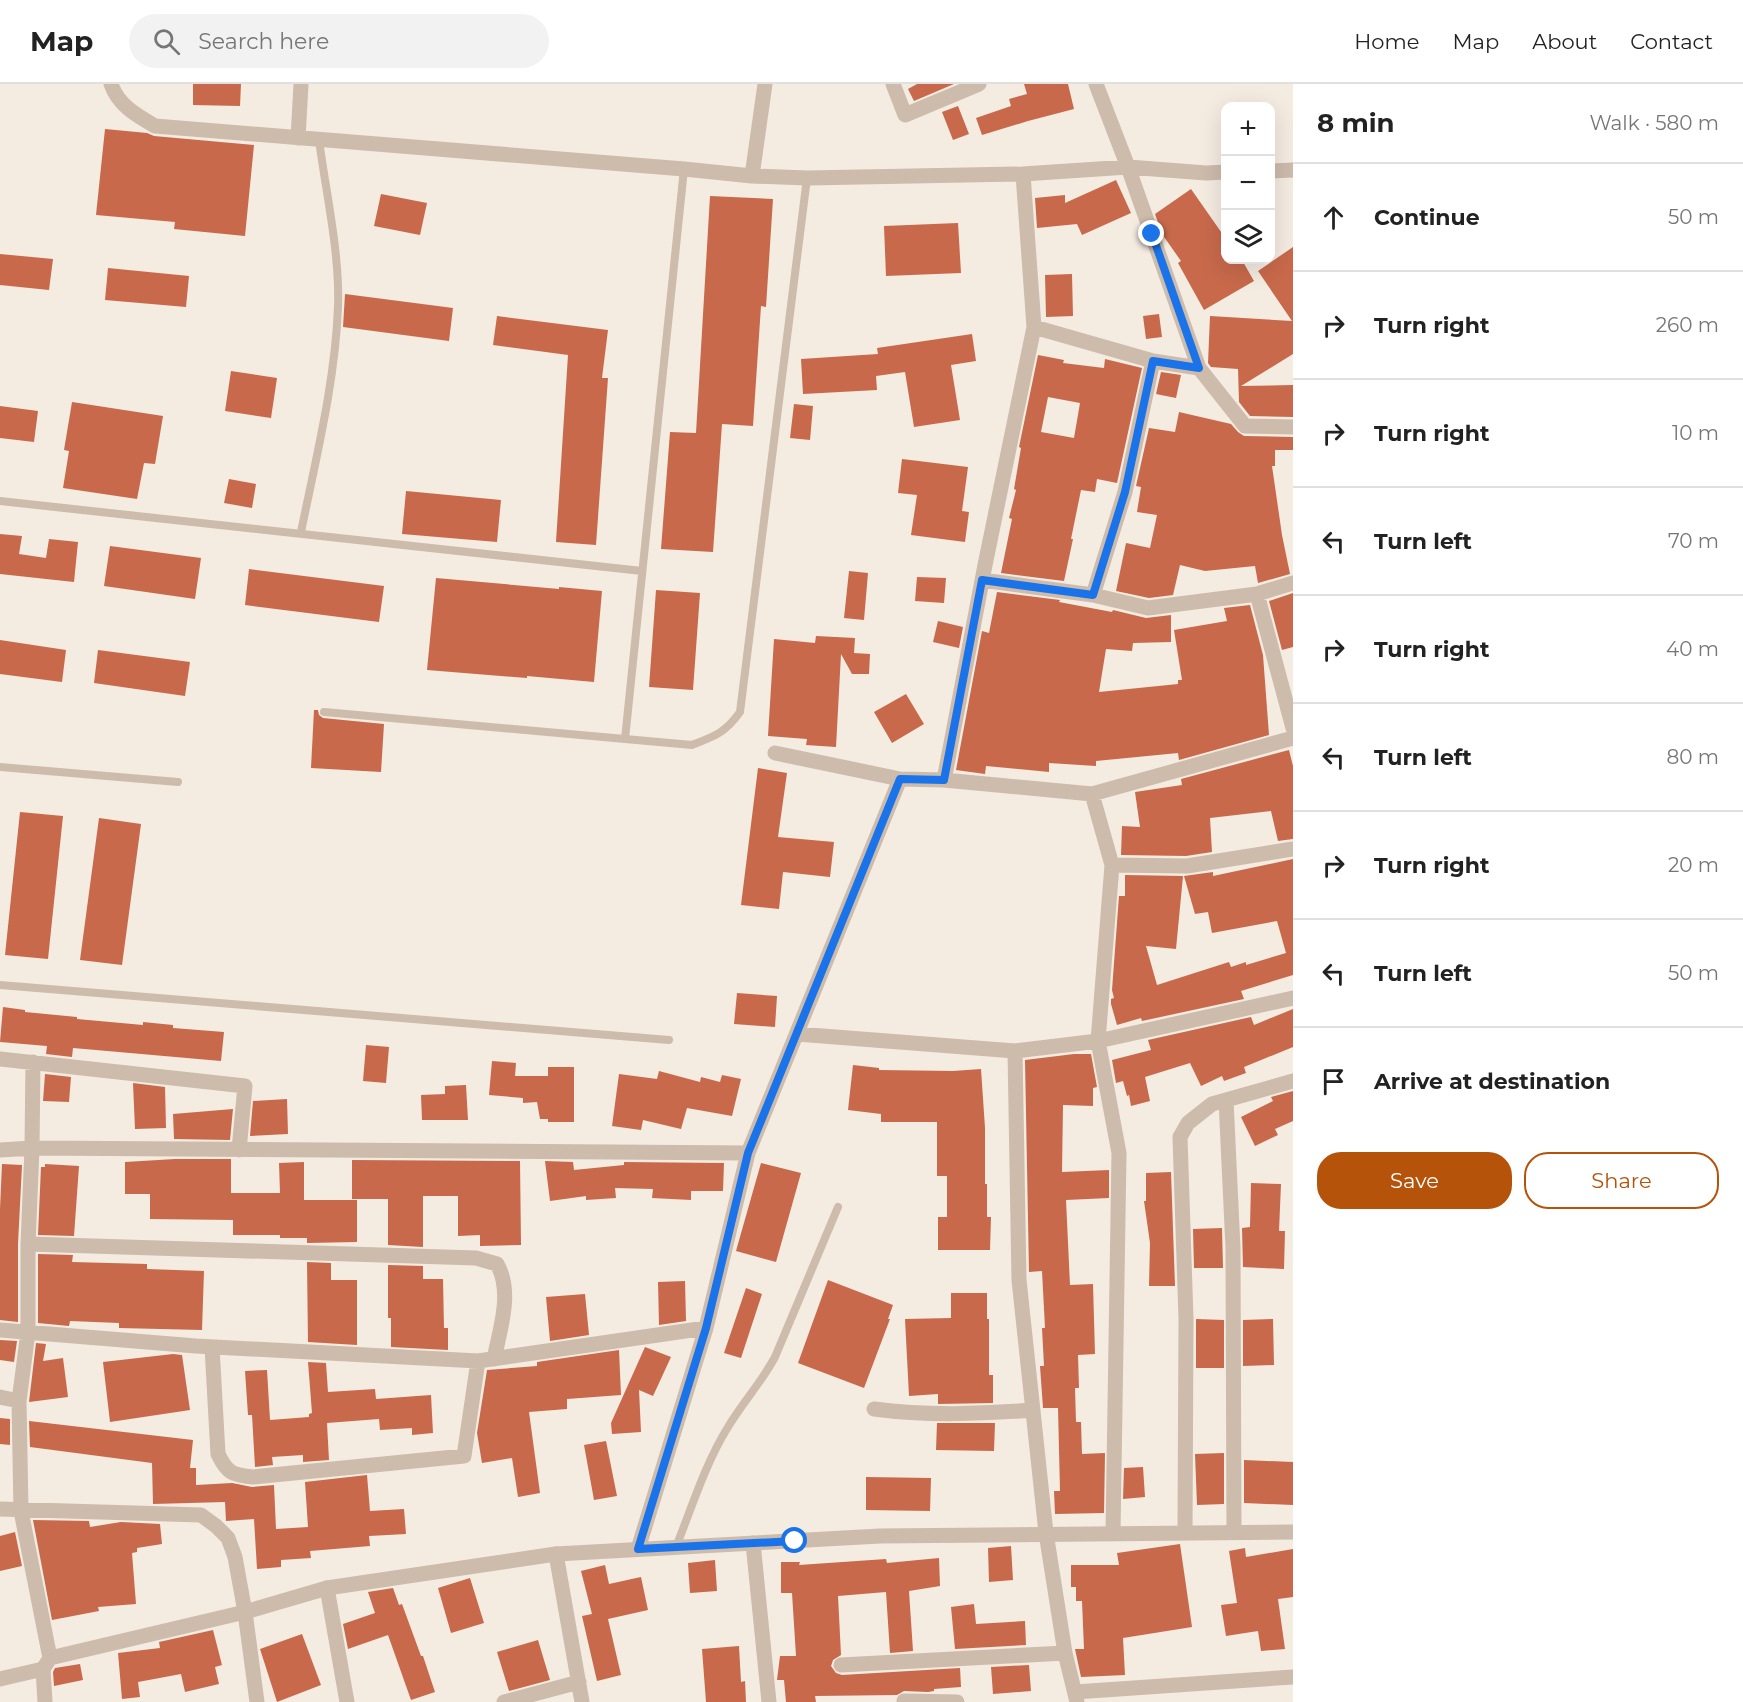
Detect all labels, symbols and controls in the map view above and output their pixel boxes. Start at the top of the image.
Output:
search box [129,14,549,68]
text: Map [30,24,93,58]
icon: search [150,25,183,58]
text: Search here [198,28,329,55]
text: Home [1354,29,1419,54]
text: Map [1452,29,1499,54]
text: About [1532,29,1597,54]
text: Contact [1630,29,1713,54]
map controls [1221,102,1275,264]
button: + [1221,102,1275,156]
text: 8 min [1317,107,1395,139]
text: Walk · 580 m [1589,111,1719,135]
button: − [1221,156,1275,210]
icon: ahead [1317,201,1350,234]
text: Continue [1374,204,1480,231]
text: 50 m [1668,205,1719,229]
button: layers [1221,210,1275,264]
route end [1138,220,1164,246]
icon: right [1317,309,1350,342]
text: Turn right [1374,312,1489,339]
text: 260 m [1656,313,1719,337]
icon: right [1317,417,1350,450]
text: Turn right [1374,420,1489,447]
text: 10 m [1672,421,1719,445]
icon: left [1317,525,1350,558]
text: Turn left [1374,528,1472,555]
text: 70 m [1668,529,1719,553]
icon: right [1317,633,1350,666]
text: Turn right [1374,636,1489,663]
text: 40 m [1666,637,1719,661]
icon: left [1317,741,1350,774]
text: Turn left [1374,744,1472,771]
text: 80 m [1667,745,1719,769]
icon: right [1317,849,1350,882]
text: Turn right [1374,852,1489,879]
text: 20 m [1668,853,1719,877]
icon: left [1317,957,1350,990]
text: Turn left [1374,960,1472,987]
text: 50 m [1668,961,1719,985]
icon: arrive [1317,1065,1350,1098]
text: Arrive at destination [1374,1068,1610,1095]
button: Save [1317,1152,1512,1209]
button: Share [1524,1152,1719,1209]
route start [781,1527,807,1553]

